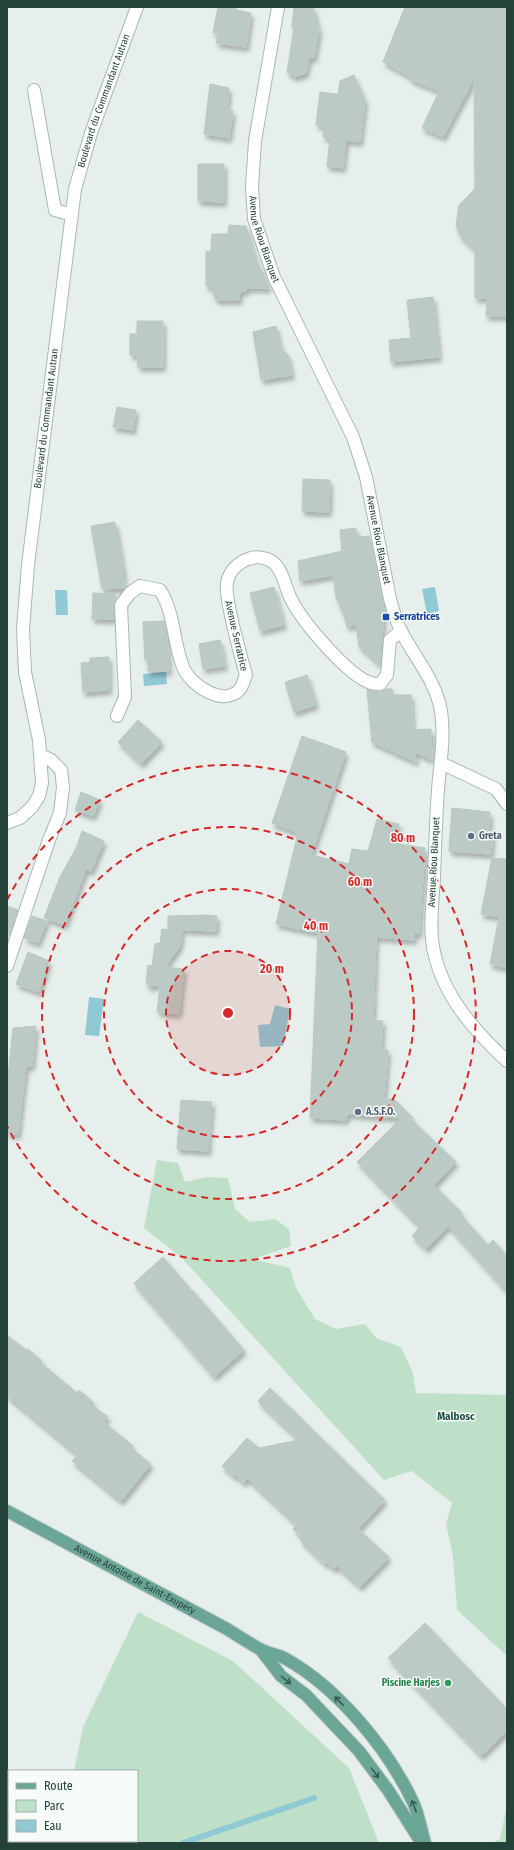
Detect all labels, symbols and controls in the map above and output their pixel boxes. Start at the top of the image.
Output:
street label: Boulevard du Commandant Autran [75,32,133,169]
street label: Avenue Riou Blanquet [247,195,282,285]
street label: Boulevard du Commandant Autran [32,348,61,489]
street label: Avenue Riou Blanquet [364,494,393,586]
street label: Avenue Serratrice [222,599,250,673]
place label: Serratrices [394,611,440,623]
marker: Serratrices [381,612,391,622]
street label: Avenue Riou Blanquet [426,816,442,907]
place label: Greta [479,830,502,842]
text: 80 m [391,831,415,845]
marker: Greta [466,831,476,841]
text: 60 m [348,875,372,889]
text: 40 m [304,919,328,933]
text: 20 m [259,962,284,976]
centre of rings [221,1006,235,1020]
place label: A.S.F.O. [365,1106,396,1118]
marker: A.S.F.O. [353,1107,363,1117]
district label: Malbosc [437,1410,475,1423]
street label: Avenue Antoine de Saint-Exupéry [72,1542,198,1617]
one-way arrow [281,1675,292,1684]
place label: Piscine Harjes [382,1677,441,1689]
marker: Piscine Harjes [443,1678,453,1688]
one-way arrow [334,1695,343,1706]
one-way arrow [371,1768,380,1779]
legend [8,1770,138,1842]
text: Route [44,1779,73,1793]
text: Parc [44,1799,65,1813]
one-way arrow [409,1800,417,1812]
text: Eau [44,1819,62,1833]

